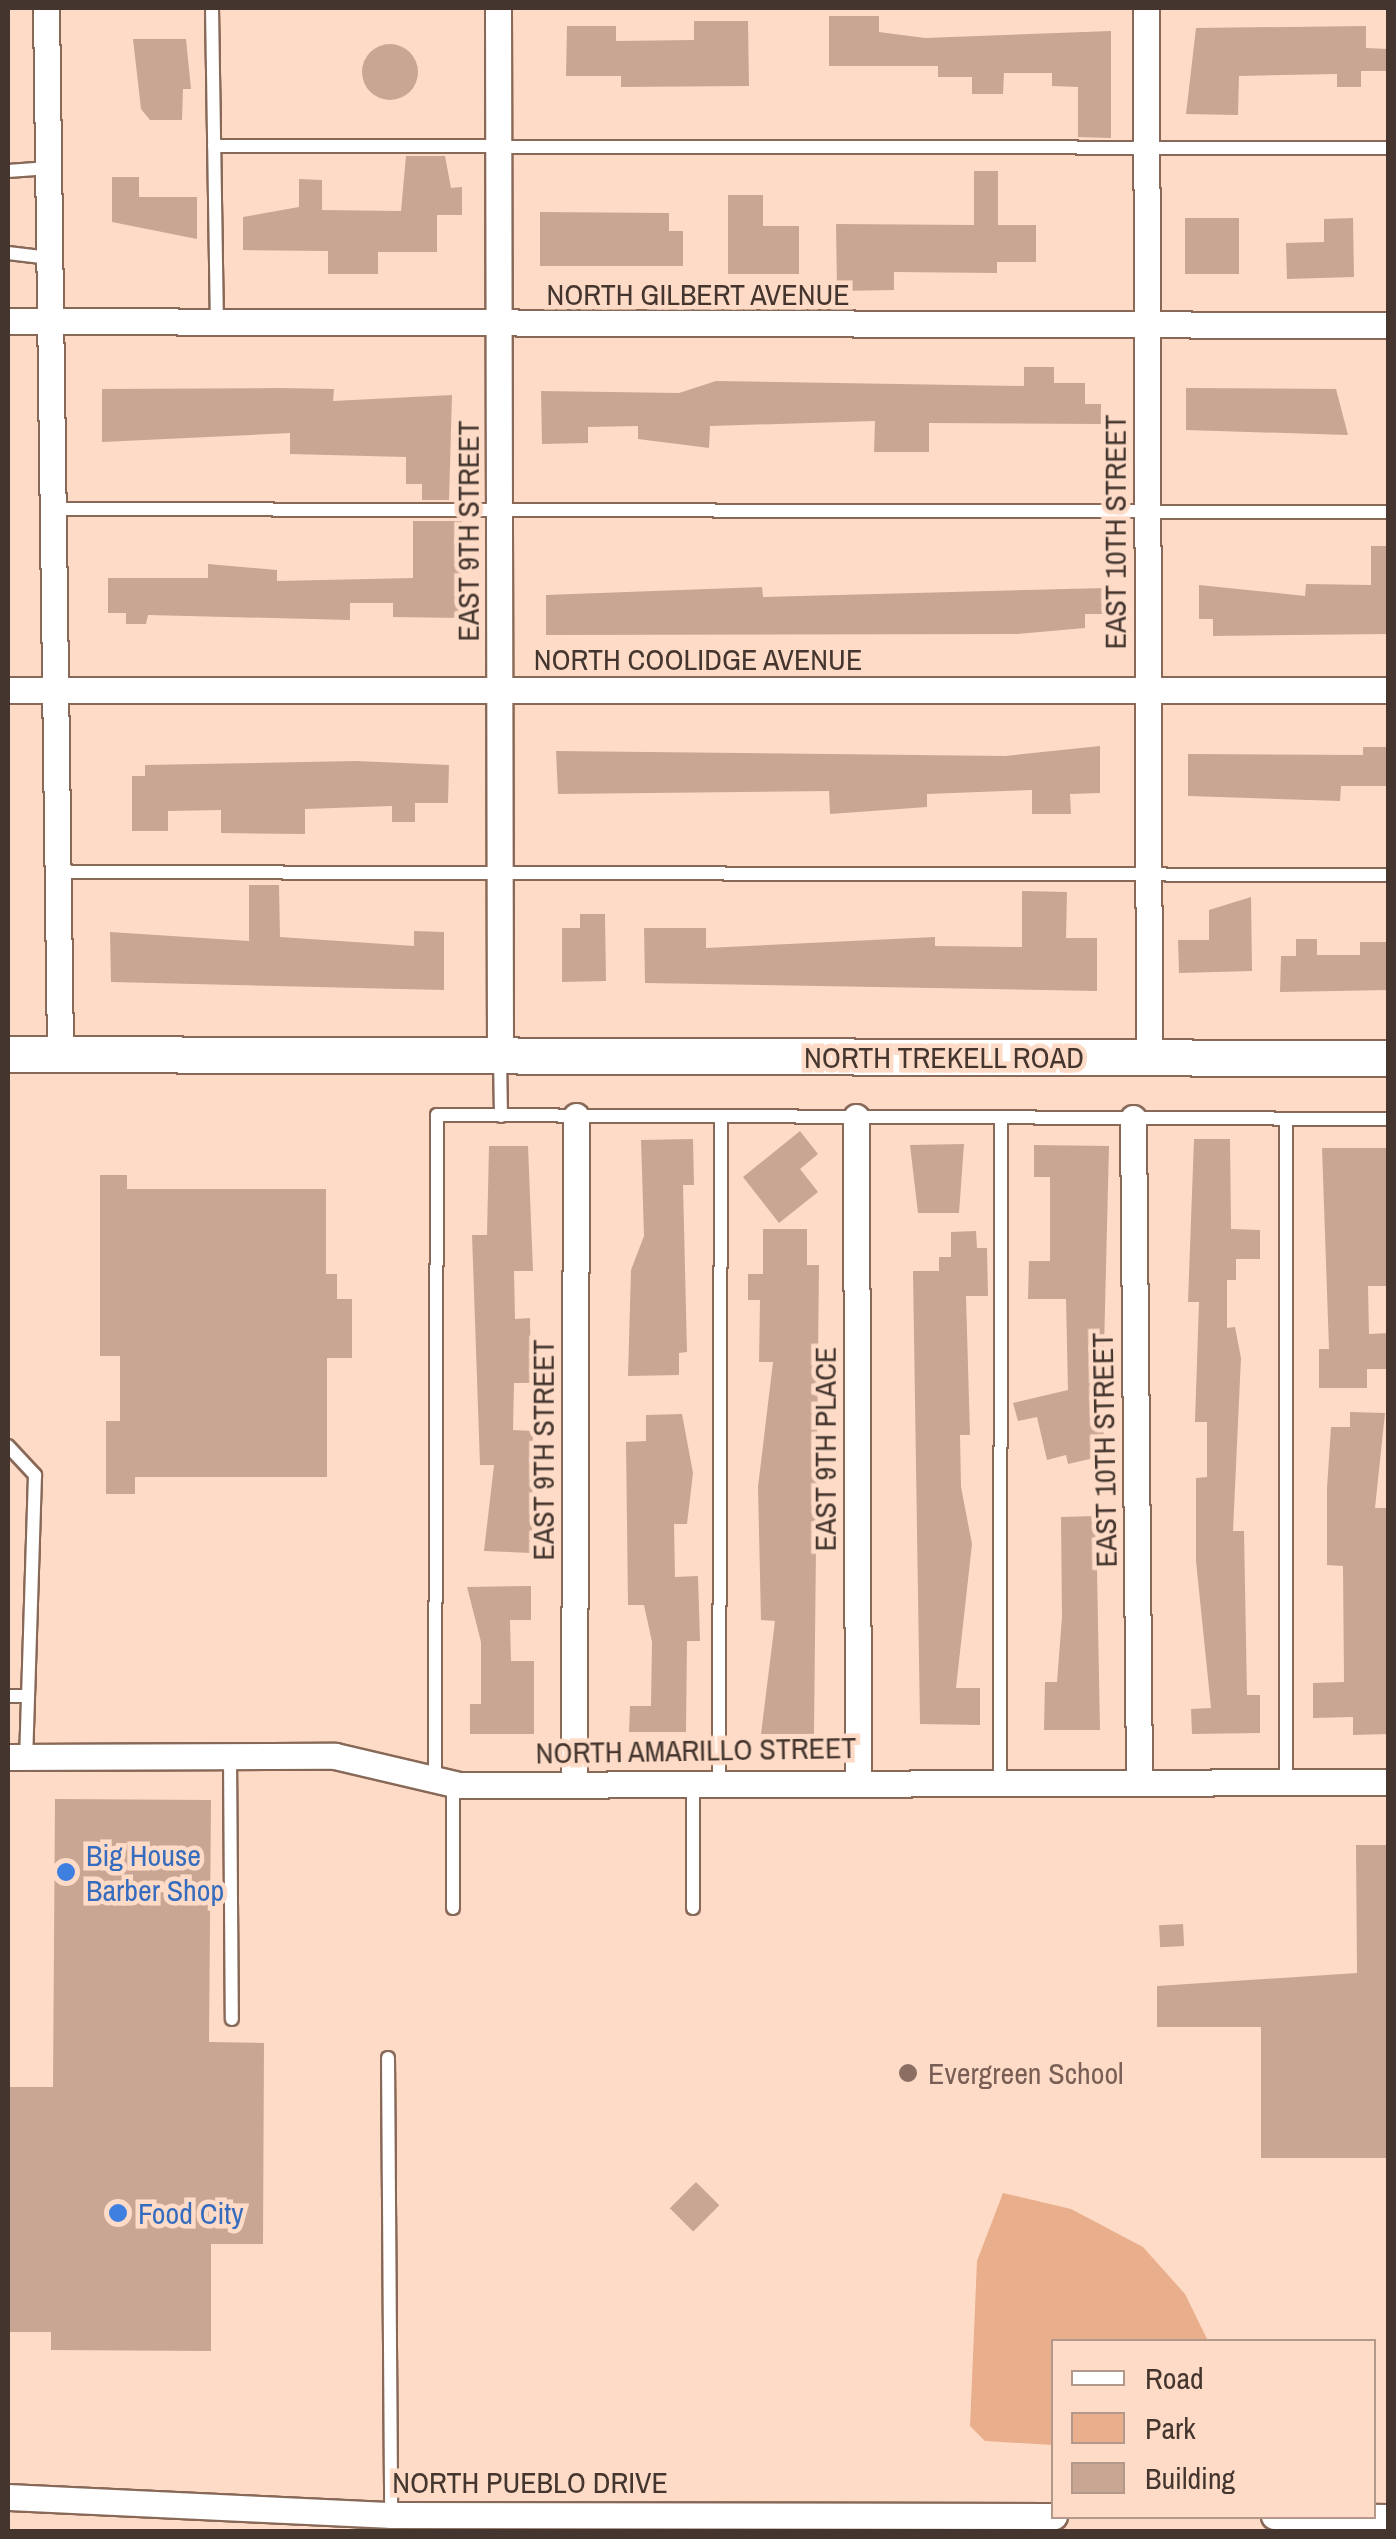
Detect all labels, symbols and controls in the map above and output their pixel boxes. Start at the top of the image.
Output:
street label: NORTH GILBERT AVENUE [546,276,850,312]
street label: EAST 10TH STREET [1097,414,1133,650]
street label: EAST 9TH STREET [450,420,486,642]
street label: NORTH COOLIDGE AVENUE [533,641,863,677]
street label: NORTH TREKELL ROAD [803,1039,1085,1075]
street label: EAST 10TH STREET [1084,1332,1124,1568]
street label: EAST 9TH STREET [525,1339,561,1561]
street label: EAST 9TH PLACE [807,1346,843,1552]
street label: NORTH AMARILLO STREET [535,1729,857,1771]
place label: Big House Barber Shop [86,1837,224,1908]
marker: Big House Barber Shop [55,1861,77,1883]
place label: Evergreen School [928,2055,1124,2091]
marker: Evergreen School [897,2062,919,2084]
place label: Food City [138,2195,243,2231]
marker: Food City [107,2202,129,2224]
legend [1051,2339,1376,2519]
text: Road [1145,2358,1204,2398]
text: Park [1145,2408,1196,2448]
text: Building [1145,2458,1235,2498]
street label: NORTH PUEBLO DRIVE [392,2464,668,2500]

